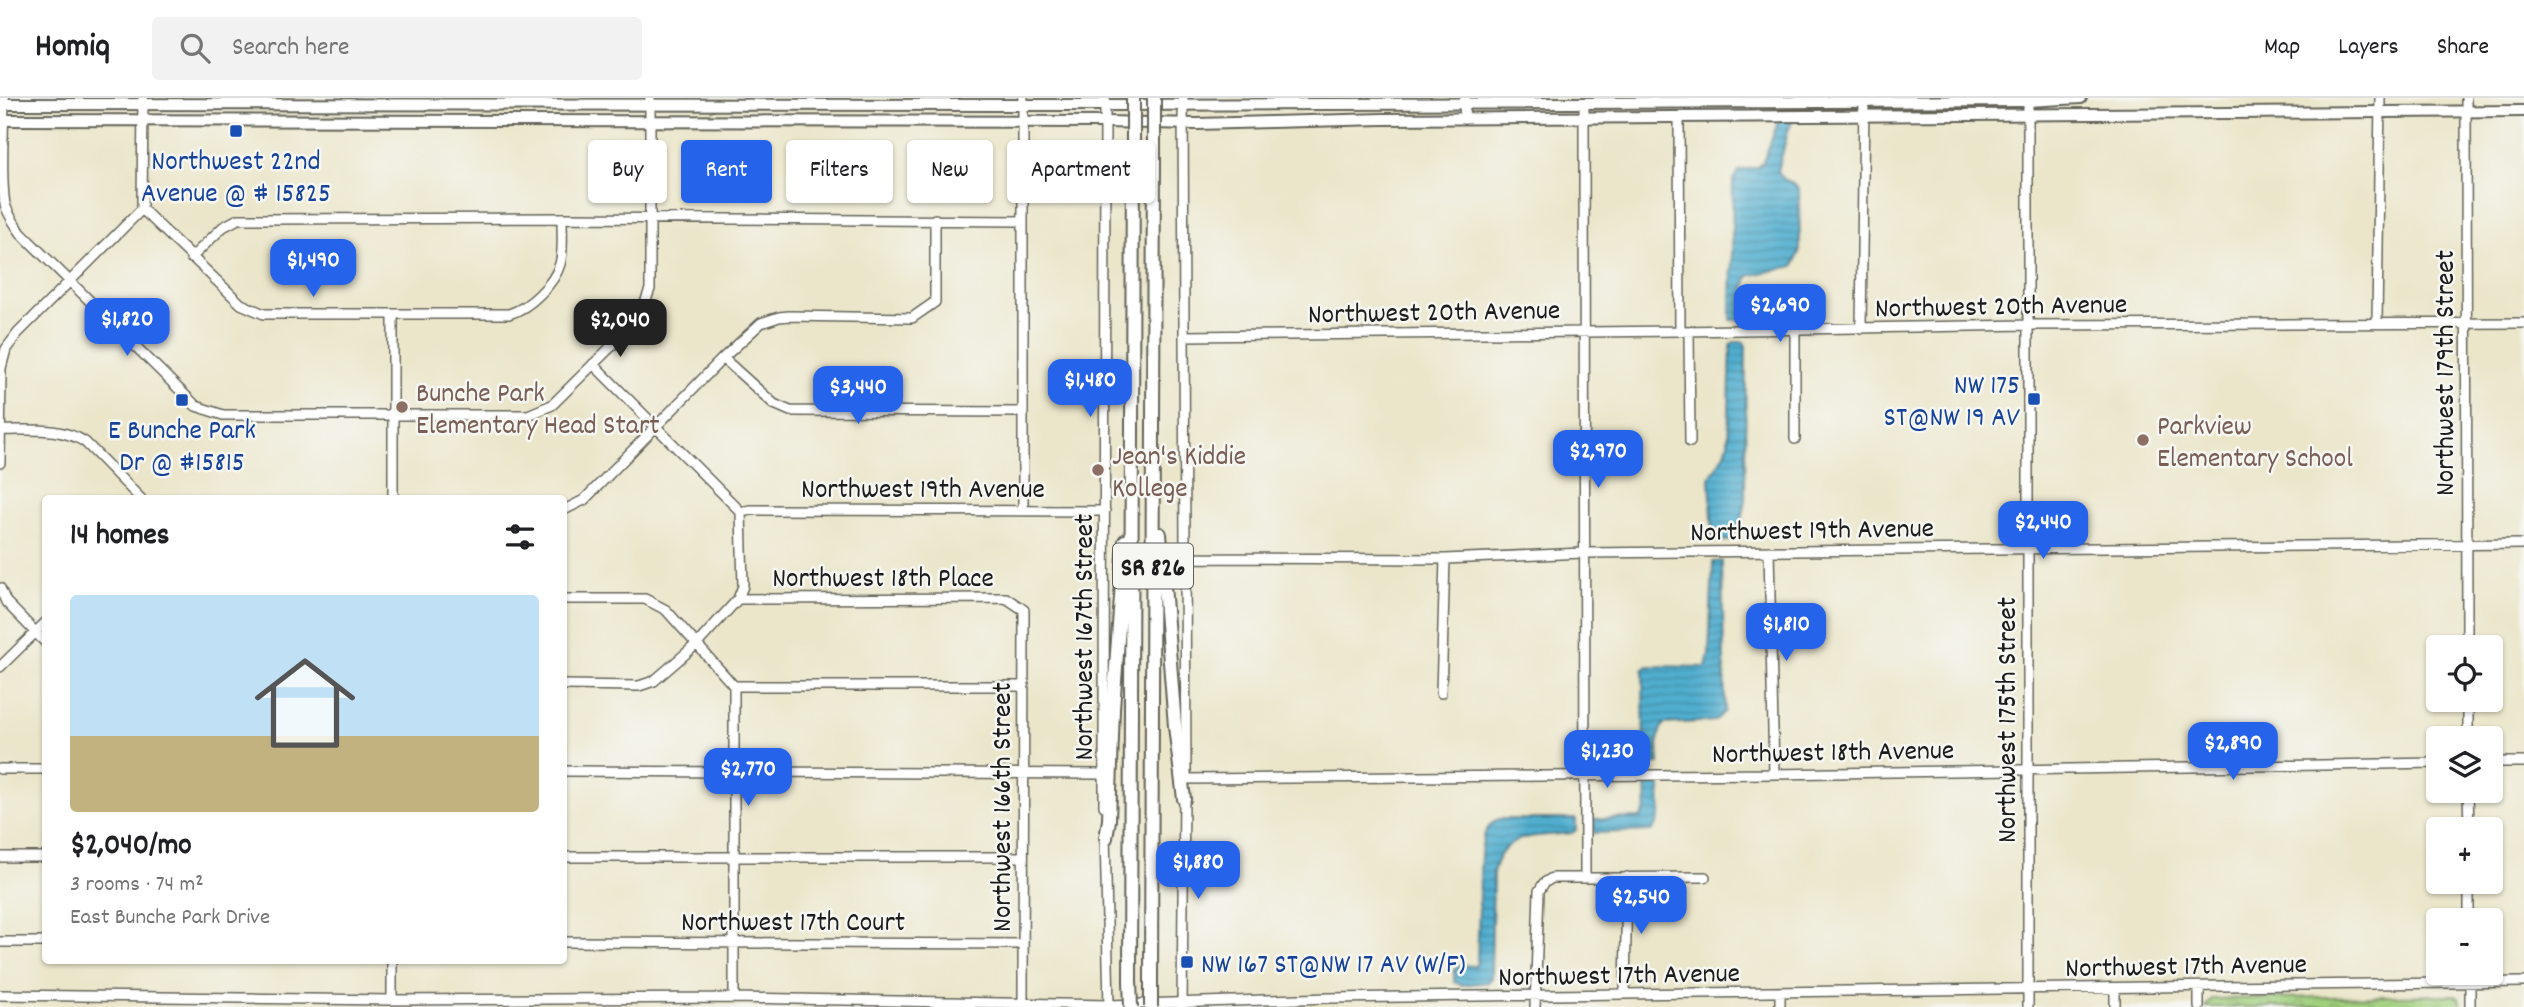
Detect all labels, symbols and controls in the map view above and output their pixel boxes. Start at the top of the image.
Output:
search box [152,17,642,80]
text: Homiq [35,25,110,72]
icon: search [176,29,214,67]
text: Search here [232,30,349,67]
text: Map [2264,31,2300,65]
text: Layers [2338,31,2399,65]
text: Share [2437,31,2489,65]
marker: Northwest 22nd Avenue @ # 15825 [228,123,244,139]
chip: Buy [588,140,667,203]
chip: Rent [681,140,772,203]
chip: Filters [786,140,893,203]
chip: New [907,140,993,203]
chip: Apartment [1007,140,1155,203]
place label: Northwest 22nd Avenue @ # 15825 [141,144,331,216]
pin: $1,490 [256,240,370,299]
text: $1,490 [286,245,340,278]
street label: Northwest 179th Street [2428,250,2468,496]
pin: $2,690 [1723,285,1837,344]
street label: Northwest 20th Avenue [1875,287,2128,331]
text: $2,690 [1750,290,1810,323]
street label: Northwest 20th Avenue [1308,293,1561,337]
pin: $1,820 [70,299,184,358]
pin: $2,040 [563,300,677,359]
text: $1,820 [101,304,153,337]
text: $2,040 [590,305,650,338]
pin: $1,480 [1033,360,1147,419]
text: $1,480 [1064,365,1116,398]
pin: $3,440 [801,366,915,426]
place label: NW 175 ST@NW 19 AV [1884,368,2021,440]
text: $3,440 [829,372,887,405]
place label: Bunche Park Elementary Head Start [416,376,660,448]
marker: NW 175 ST@NW 19 AV [2026,391,2042,407]
marker: E Bunche Park Dr @ #15815 [174,392,190,408]
marker: Bunche Park Elementary Head Start [394,399,410,415]
place label: Parkview Elementary School [2157,409,2353,481]
place label: E Bunche Park Dr @ #15815 [108,413,256,485]
pin: $2,970 [1541,430,1655,490]
marker: Parkview Elementary School [2135,432,2151,448]
text: $2,970 [1569,436,1627,469]
place label: Jean's Kiddie Kollege [1112,439,1246,511]
marker: Jean's Kiddie Kollege [1090,462,1106,478]
street label: Northwest 19th Avenue [801,472,1045,512]
pin: $2,440 [1986,502,2100,561]
text: $2,440 [2014,507,2072,540]
street label: Northwest 19th Avenue [1690,511,1934,555]
street label: Northwest 167th Street [1067,514,1107,760]
text: 14 homes [70,516,169,559]
icon: filters [501,518,539,556]
road number: SR 826 [1113,544,1193,588]
street label: Northwest 18th Place [772,561,994,601]
street label: Northwest 175th Street [1990,597,2030,843]
pin: $1,810 [1729,603,1843,663]
text: $1,810 [1762,609,1810,642]
map controls [2426,635,2503,985]
button: locate [2426,635,2503,712]
icon: home [242,640,368,766]
street label: Northwest 166th Street [985,682,1025,932]
pin: $2,890 [2176,722,2290,782]
button: layers [2426,726,2503,803]
text: $2,890 [2204,728,2262,761]
pin: $1,230 [1550,730,1664,790]
street label: Northwest 18th Avenue [1712,733,1955,777]
text: $1,230 [1580,736,1634,769]
pin: $2,770 [691,748,805,808]
text: $2,770 [720,754,776,787]
button: + [2426,817,2503,894]
text: $2,040/mo [70,826,192,869]
pin: $1,880 [1141,842,1255,901]
text: $1,880 [1172,847,1224,880]
text: 3 rooms · 74 m² [70,869,204,902]
pin: $2,540 [1584,876,1698,936]
text: $2,540 [1612,882,1670,915]
text: East Bunche Park Drive [70,902,270,935]
street label: Northwest 17th Court [681,905,905,945]
button: − [2426,908,2503,985]
place label: NW 167 ST@NW 17 AV (W/F) [1201,947,1466,987]
street label: Northwest 17th Avenue [2065,947,2307,991]
marker: NW 167 ST@NW 17 AV (W/F) [1179,954,1195,970]
street label: Northwest 17th Avenue [1498,956,1740,1000]

